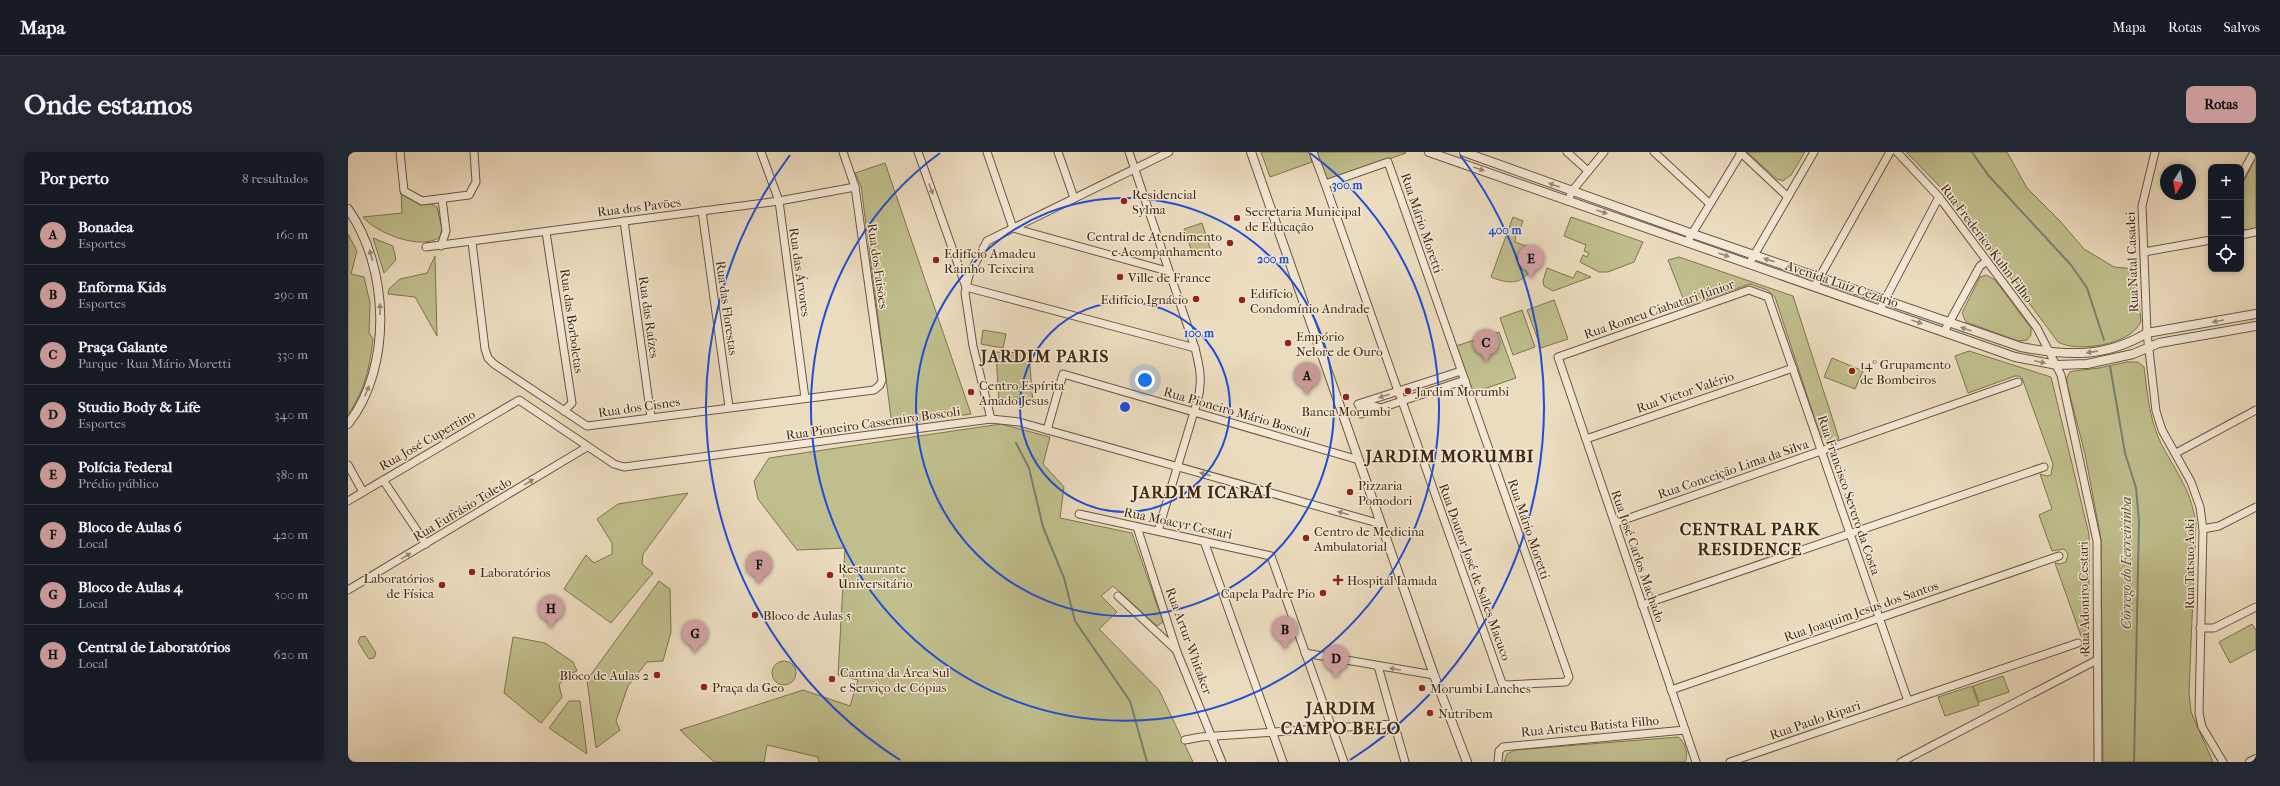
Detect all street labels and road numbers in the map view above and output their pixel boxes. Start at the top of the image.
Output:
street label: Rua Mário Moretti [1398,171,1446,275]
street label: Rua Frederico Kuhn Filho [1938,181,2037,306]
street label: Rua dos Pavões [596,194,682,220]
street label: Rua Natal Casadei [2123,211,2141,313]
street label: Rua dos Faisões [865,222,891,310]
street label: Rua das Árvores [786,227,814,318]
street label: Avenida Luiz Cezário [1783,257,1901,310]
street label: Rua das Florestas [713,260,741,356]
street label: Rua das Borboletas [557,268,587,374]
street label: Rua das Raízes [636,275,662,359]
street label: Rua Romeu Ciabatari Júnior [1582,276,1737,342]
street label: Rua Victor Valério [1634,368,1736,416]
street label: Rua Pioneiro Mário Boscoli [1162,384,1312,440]
street label: Rua dos Cisnes [597,394,681,420]
street label: Rua Pioneiro Cassemiro Boscoli [785,403,961,443]
street label: Rua José Cupertino [376,406,478,474]
street label: Rua Francisco Severo da Costa [1815,413,1884,578]
street label: Rua Conceição Lima da Silva [1656,436,1812,503]
street label: Rua Eufrásio Toledo [410,474,514,544]
street label: Rua Mário Moretti [1505,477,1553,581]
street label: Rua Doutor José de Salles Macuco [1436,481,1514,663]
street label: Rua José Carlos Machado [1608,488,1668,625]
street label: Rua Moacyr Cestari [1122,504,1234,542]
street label: Rua Tatsuo Aoki [2182,519,2197,609]
street label: Rua Adoniro Cestari [2076,541,2092,655]
street label: Rua Joaquim Jesus dos Santos [1782,577,1940,645]
street label: Rua Artur Whitaker [1163,586,1215,697]
street label: Rua Paulo Ripari [1768,697,1862,743]
street label: Rua Aristeu Batista Filho [1520,712,1660,740]

